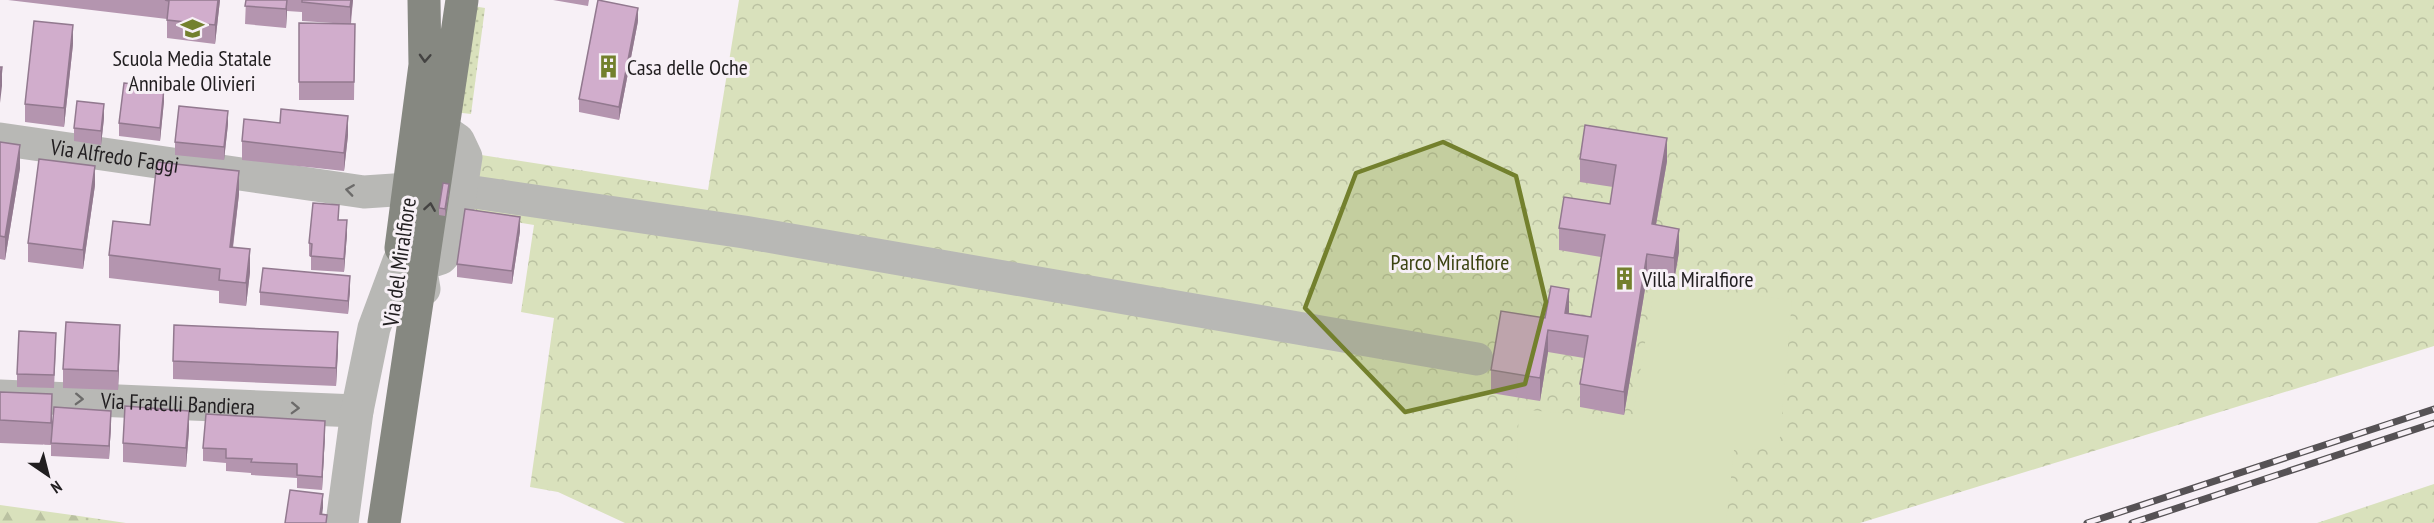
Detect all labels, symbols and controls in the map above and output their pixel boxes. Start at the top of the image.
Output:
school or university icon: Scuola Media Statale Annibale Olivieri [179,16,205,42]
place label: Scuola Media Statale Annibale Olivieri [112,44,272,97]
place label: Casa delle Oche [627,53,748,81]
one-way arrow [419,54,432,63]
building icon: Casa delle Oche [596,54,622,80]
street label: Via Alfredo Faggi [48,132,181,179]
one-way arrow [346,184,355,196]
street label: Via del Miralfiore [376,196,422,329]
one-way arrow [423,202,435,211]
park label: Parco Miralfiore [1391,248,1509,276]
place label: Villa Miralfiore [1641,265,1754,293]
building icon: Villa Miralfiore [1611,266,1637,292]
street label: Via Fratelli Bandiera [99,386,255,421]
one-way arrow [75,393,84,406]
one-way arrow [291,402,300,415]
north arrow [18,445,78,505]
text: N [47,477,66,498]

